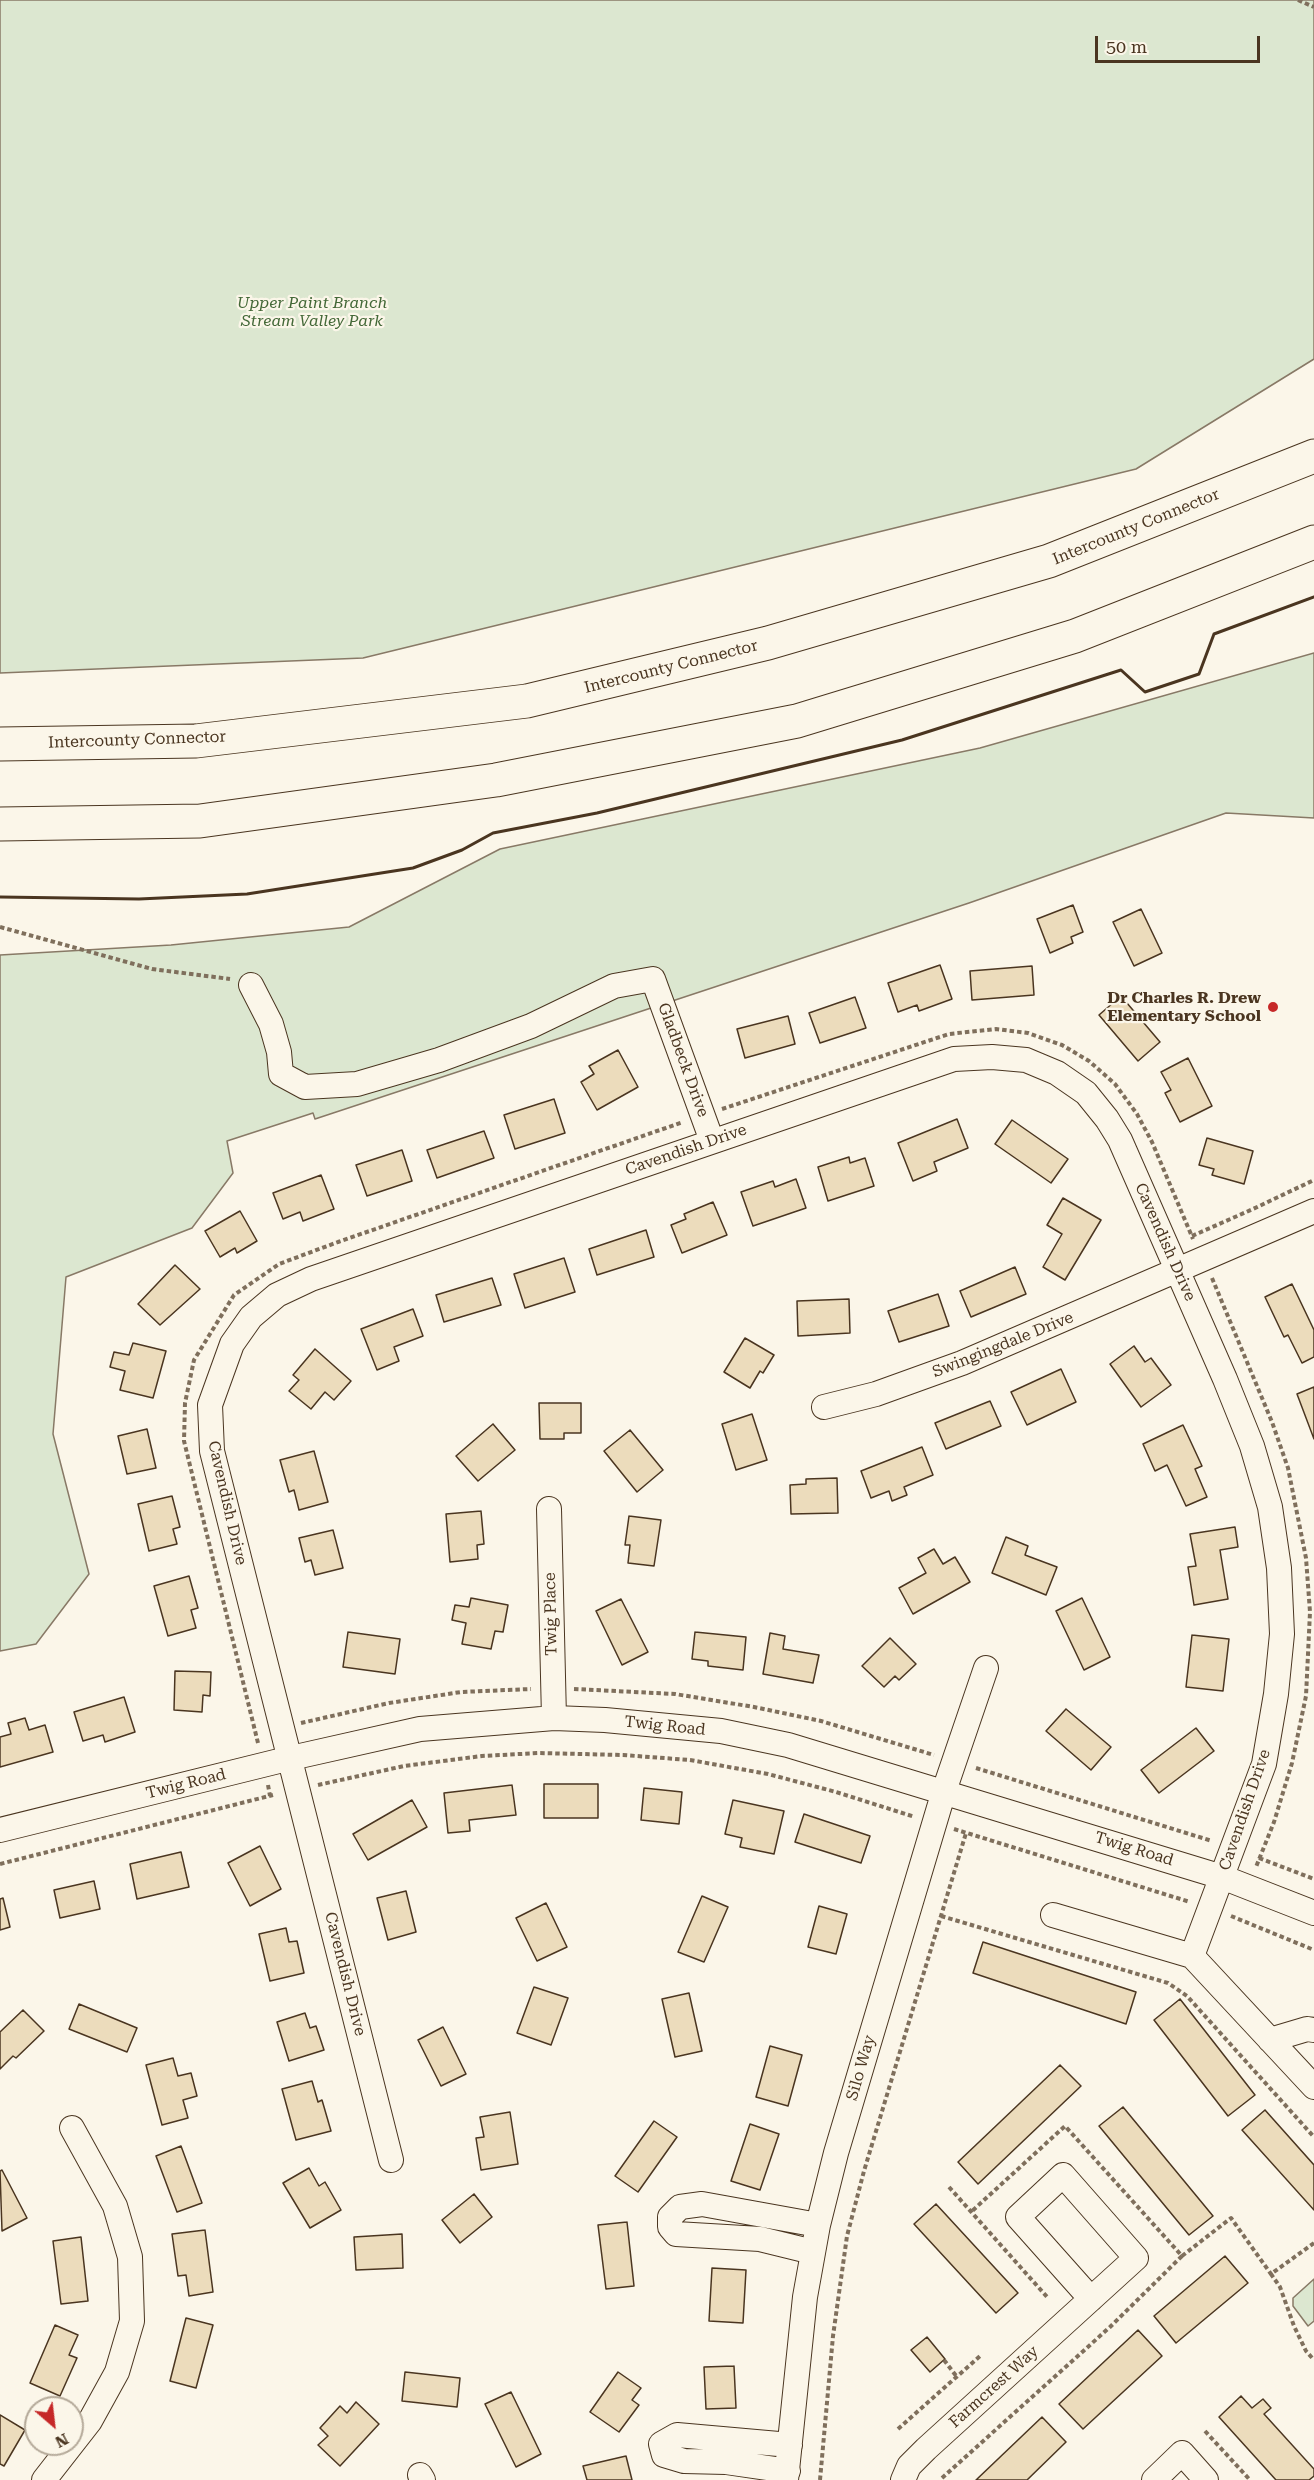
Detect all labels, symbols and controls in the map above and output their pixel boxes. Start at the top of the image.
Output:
scale bar [1098,24,1263,62]
text: 50 m [1106,36,1147,57]
park label: Upper Paint Branch Stream Valley Park [237,293,387,331]
street label: Intercounty Connector [1050,485,1222,569]
street label: Intercounty Connector [582,636,760,698]
street label: Intercounty Connector [48,727,226,753]
place label: Dr Charles R. Drew Elementary School [1107,988,1261,1026]
street label: Gladbeck Drive [653,1000,713,1120]
marker: Dr Charles R. Drew Elementary School [1266,1000,1280,1014]
street label: Cavendish Drive [623,1120,749,1180]
street label: Cavendish Drive [1130,1180,1200,1304]
street label: Swingingdale Drive [930,1308,1076,1382]
street label: Cavendish Drive [203,1439,251,1567]
street label: Twig Place [541,1572,561,1656]
street label: Twig Road [623,1712,707,1740]
street label: Cavendish Drive [1215,1747,1275,1873]
street label: Twig Road [144,1765,228,1803]
street label: Twig Road [1092,1828,1176,1870]
street label: Cavendish Drive [320,1910,370,2038]
street label: Silo Way [843,2033,879,2103]
street label: Farmcrest Way [945,2342,1043,2432]
north arrow [24,2396,84,2456]
text: N [52,2429,72,2452]

